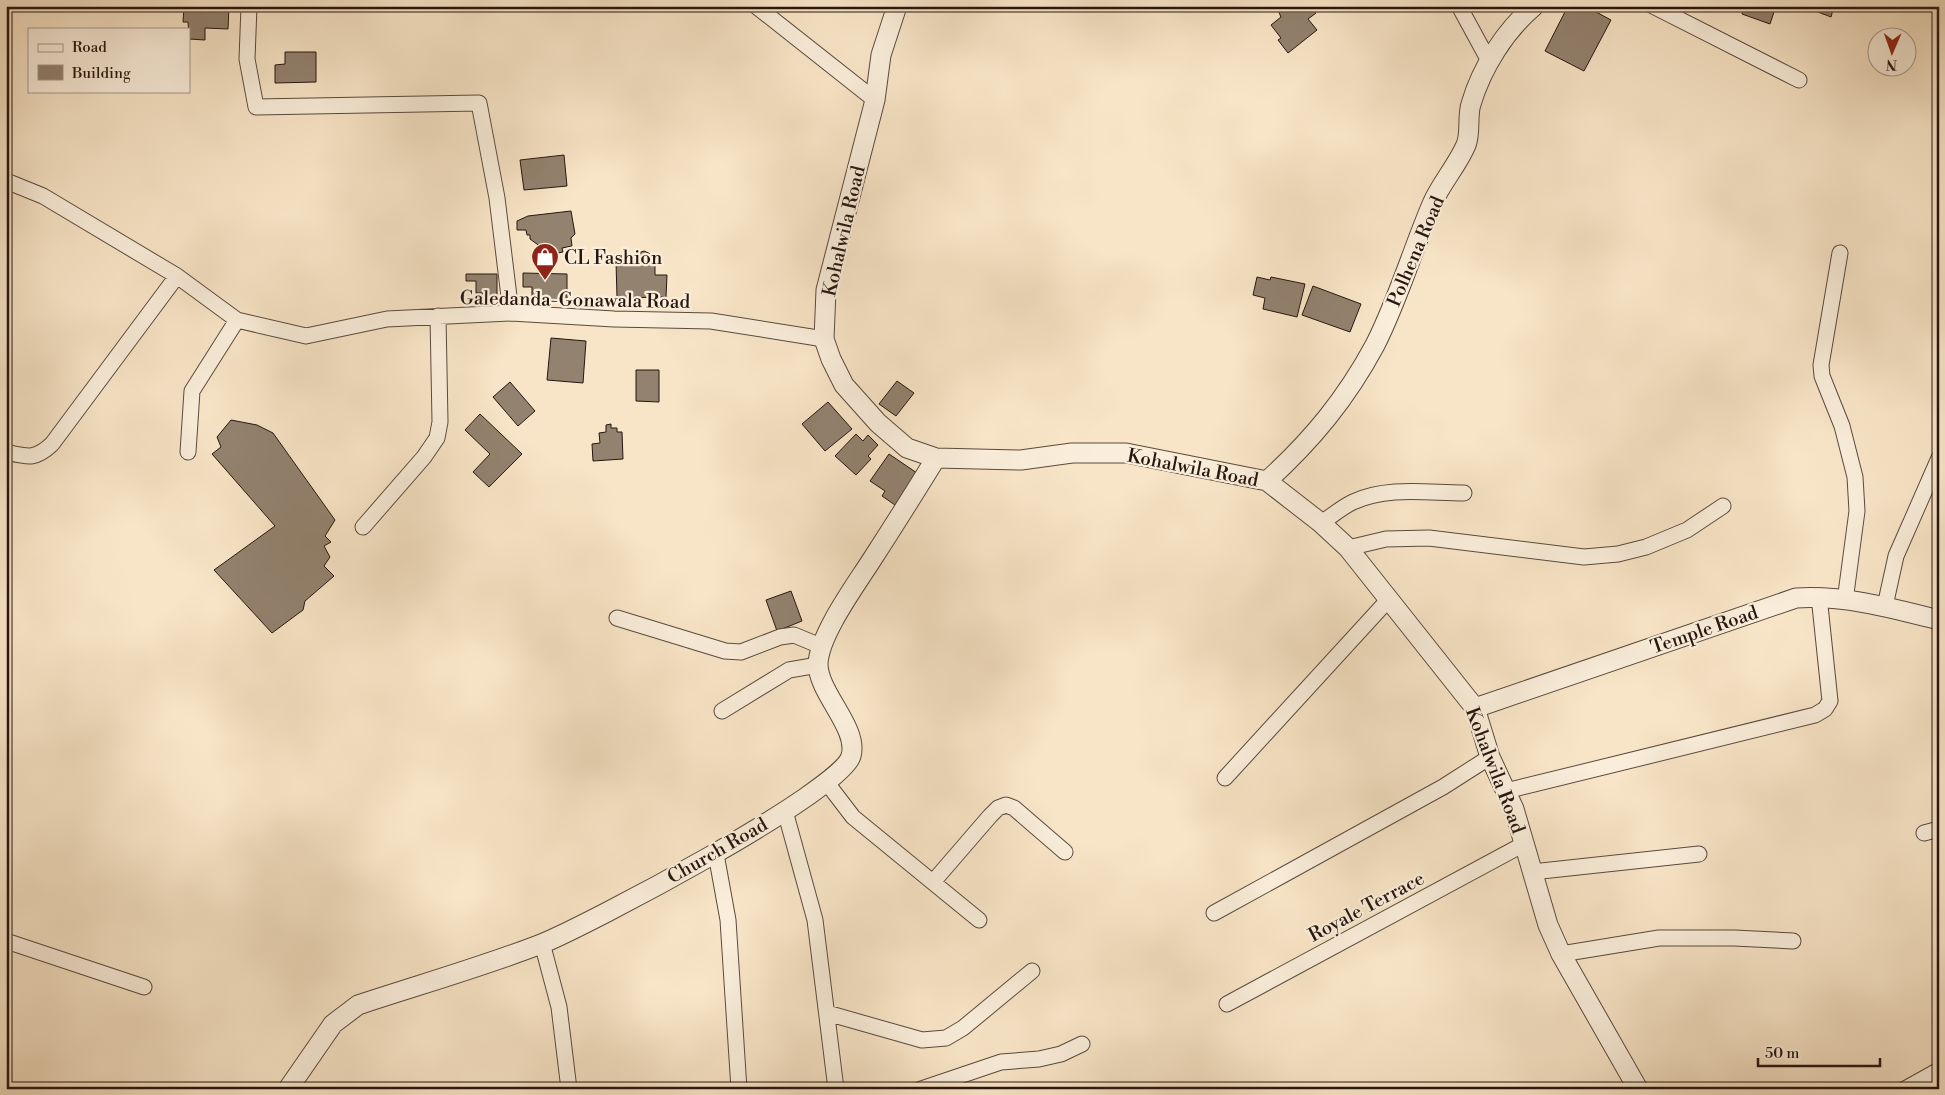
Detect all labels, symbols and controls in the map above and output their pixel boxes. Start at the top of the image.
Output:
legend [28,28,190,92]
north arrow [1868,28,1918,78]
text: Road [72,38,107,57]
text: N [1886,55,1897,73]
text: Building [71,64,131,83]
street label: Kohalwila Road [817,163,871,299]
street label: Polhena Road [1382,192,1450,310]
shop icon: CL Fashion [530,242,560,281]
place label: CL Fashion [564,246,662,270]
street label: Galedanda-Gonawala Road [460,286,691,314]
street label: Kohalwila Road [1125,443,1261,493]
street label: Temple Road [1647,600,1761,660]
street label: Kohalwila Road [1460,704,1530,837]
street label: Church Road [663,812,772,889]
street label: Royale Terrace [1304,866,1429,948]
scale bar [1758,1035,1880,1067]
text: 50 m [1765,1044,1799,1063]

